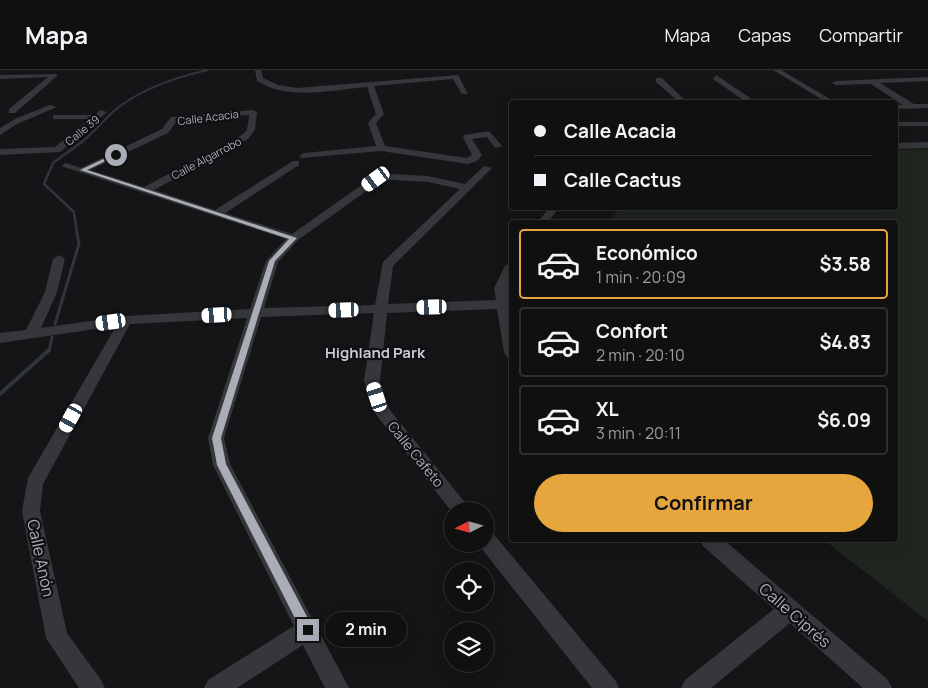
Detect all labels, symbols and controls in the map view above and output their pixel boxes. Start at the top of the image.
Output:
text: Mapa [25,18,88,51]
text: Mapa [664,23,710,47]
text: Capas [738,23,791,47]
text: Compartir [819,23,903,47]
street label: Calle Acacia [177,106,239,128]
street label: Calle 39 [61,111,103,149]
text: Calle Acacia [564,118,676,144]
street label: Calle Algarrobo [168,133,244,183]
route start [105,144,127,166]
car [359,164,392,194]
text: Calle Cactus [564,167,681,193]
text: Económico [596,240,698,266]
icon: car [536,242,581,287]
text: $3.58 [819,251,871,277]
text: 1 min · 20:09 [596,266,686,288]
car [416,299,447,315]
car [328,302,359,318]
car [201,307,232,323]
car [95,312,126,332]
text: Confort [596,318,668,344]
icon: car [536,320,581,365]
text: $4.83 [819,329,871,355]
district label: Highland Park [325,342,426,363]
text: 2 min · 20:10 [596,344,685,366]
car [365,380,388,414]
text: XL [596,396,619,422]
icon: car [536,398,581,443]
car [57,401,84,435]
text: $6.09 [817,407,871,433]
street label: Calle Cafeto [384,417,448,491]
text: 3 min · 20:11 [596,422,681,444]
button: Confirmar [534,474,873,532]
north arrow [444,502,494,552]
map controls [444,502,494,672]
street label: Calle Anón [22,517,60,599]
button: locate [444,562,494,612]
street label: Calle Ciprés [754,578,836,652]
callout: 2 min [326,612,408,648]
text: 2 min [345,618,387,640]
route end [297,619,319,641]
button: layers [444,622,494,672]

